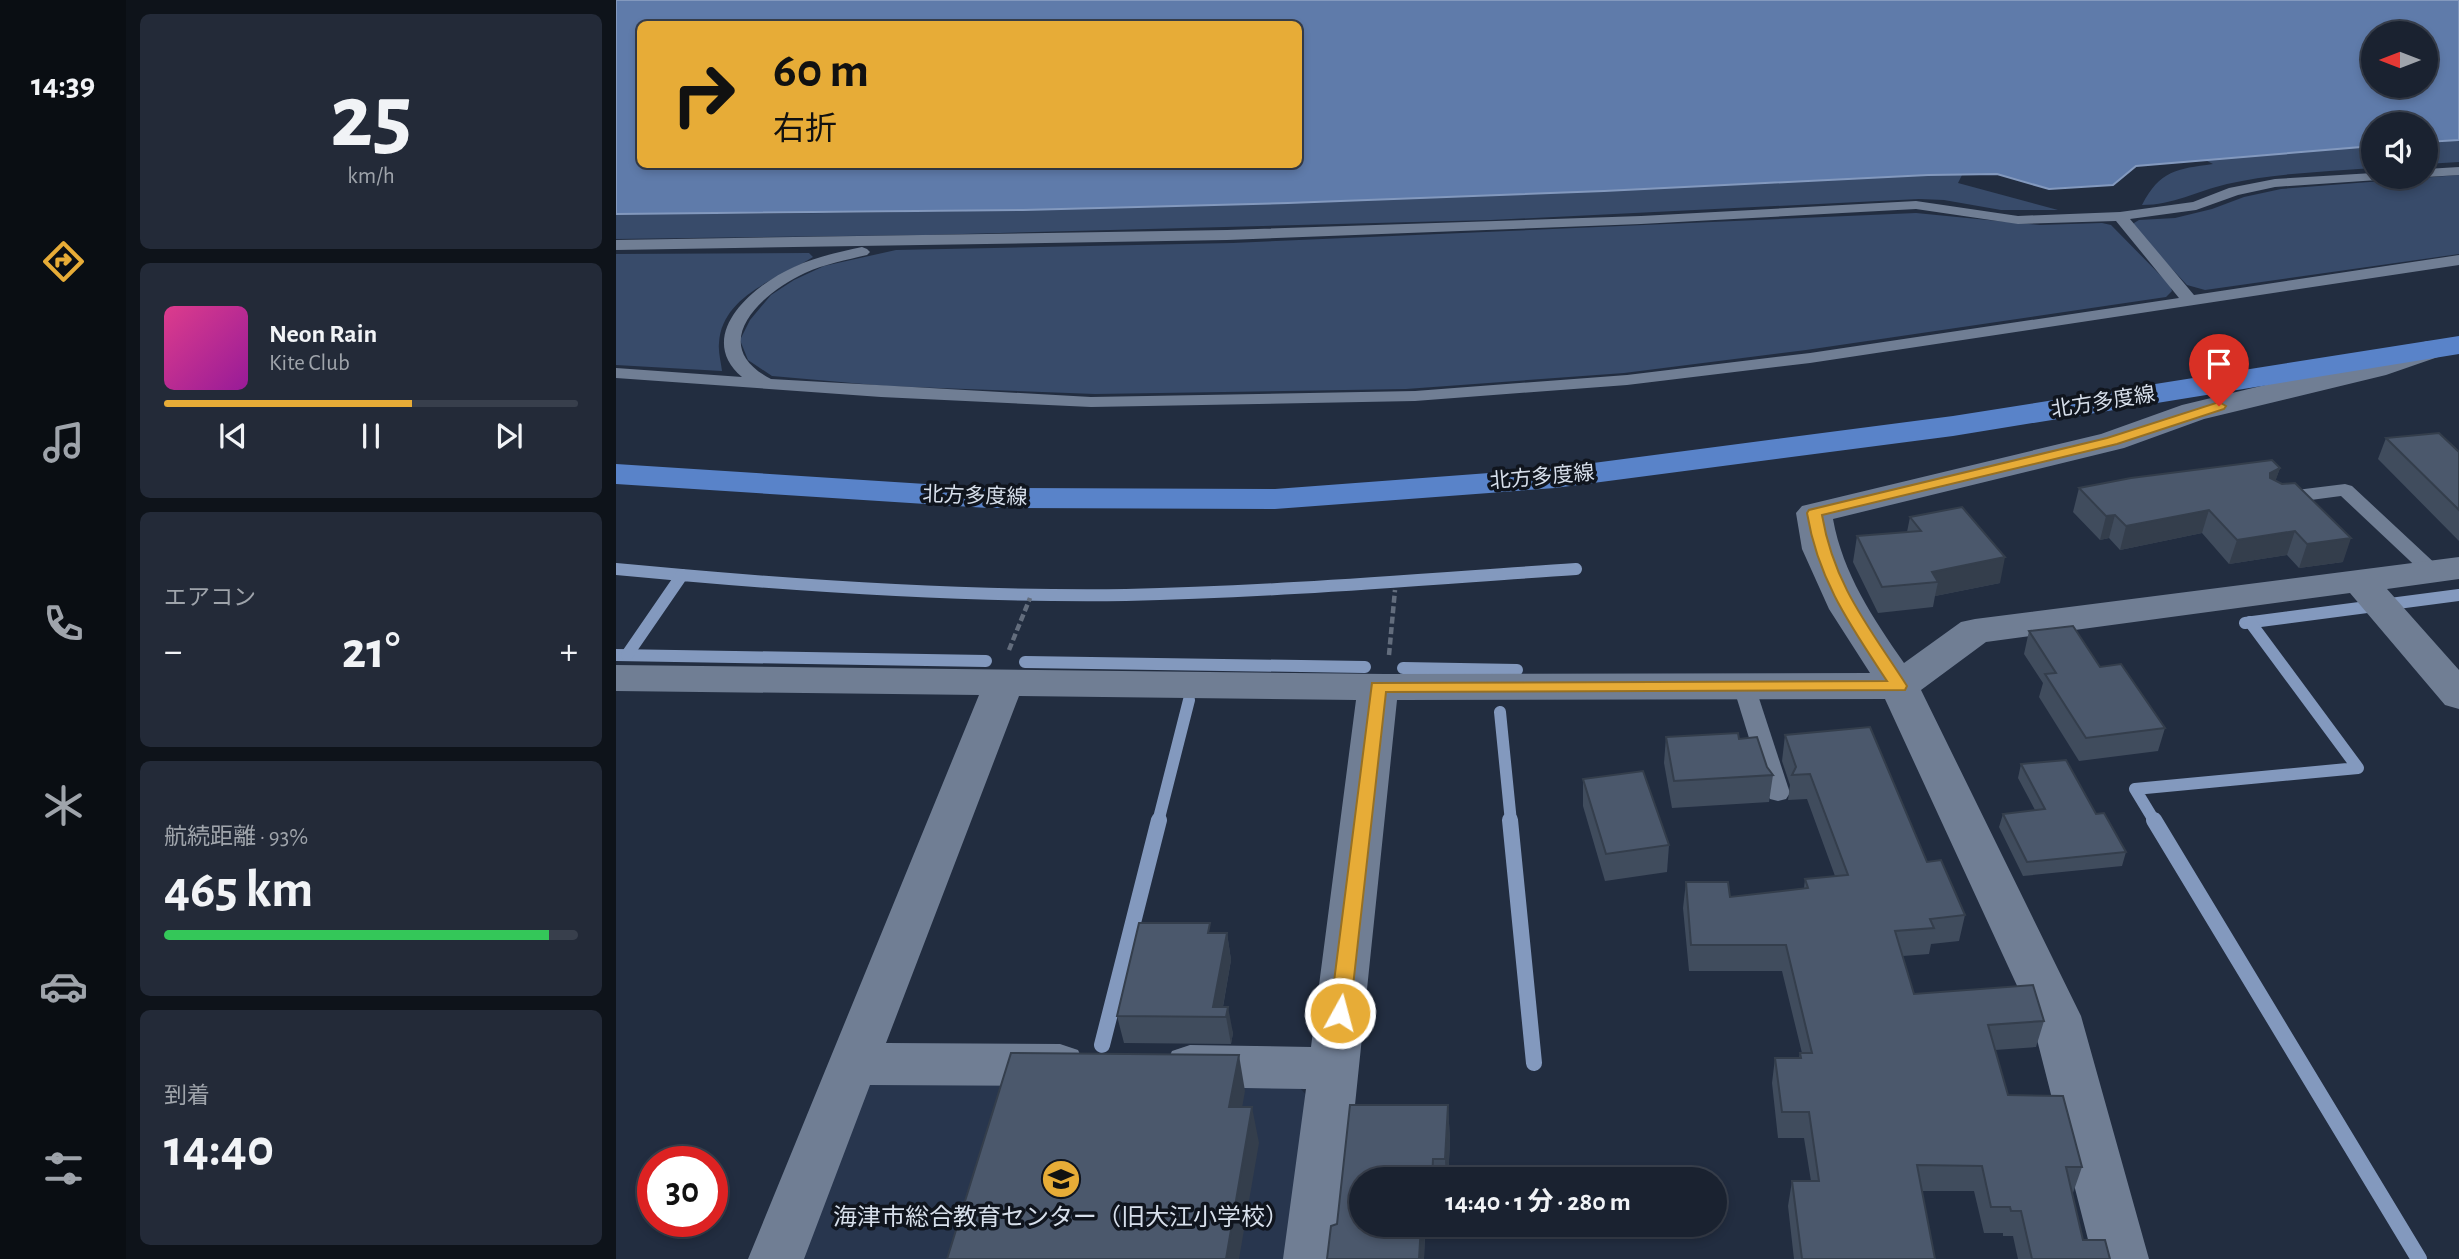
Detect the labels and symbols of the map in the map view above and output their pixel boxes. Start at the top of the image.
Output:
north arrow [2361,21,2438,98]
pin [2189,334,2249,406]
street label: 北方多度線 [2049,382,2156,421]
street label: 北方多度線 [1489,461,1595,492]
street label: 北方多度線 [922,483,1028,508]
position arrow [1303,976,1377,1050]
speed limit sign: 30 [637,1146,728,1237]
school or university icon: 海津市総合教育センター（旧大江小学校） [1040,1158,1082,1200]
place label: 海津市総合教育センター（旧大江小学校） [833,1204,1289,1230]

